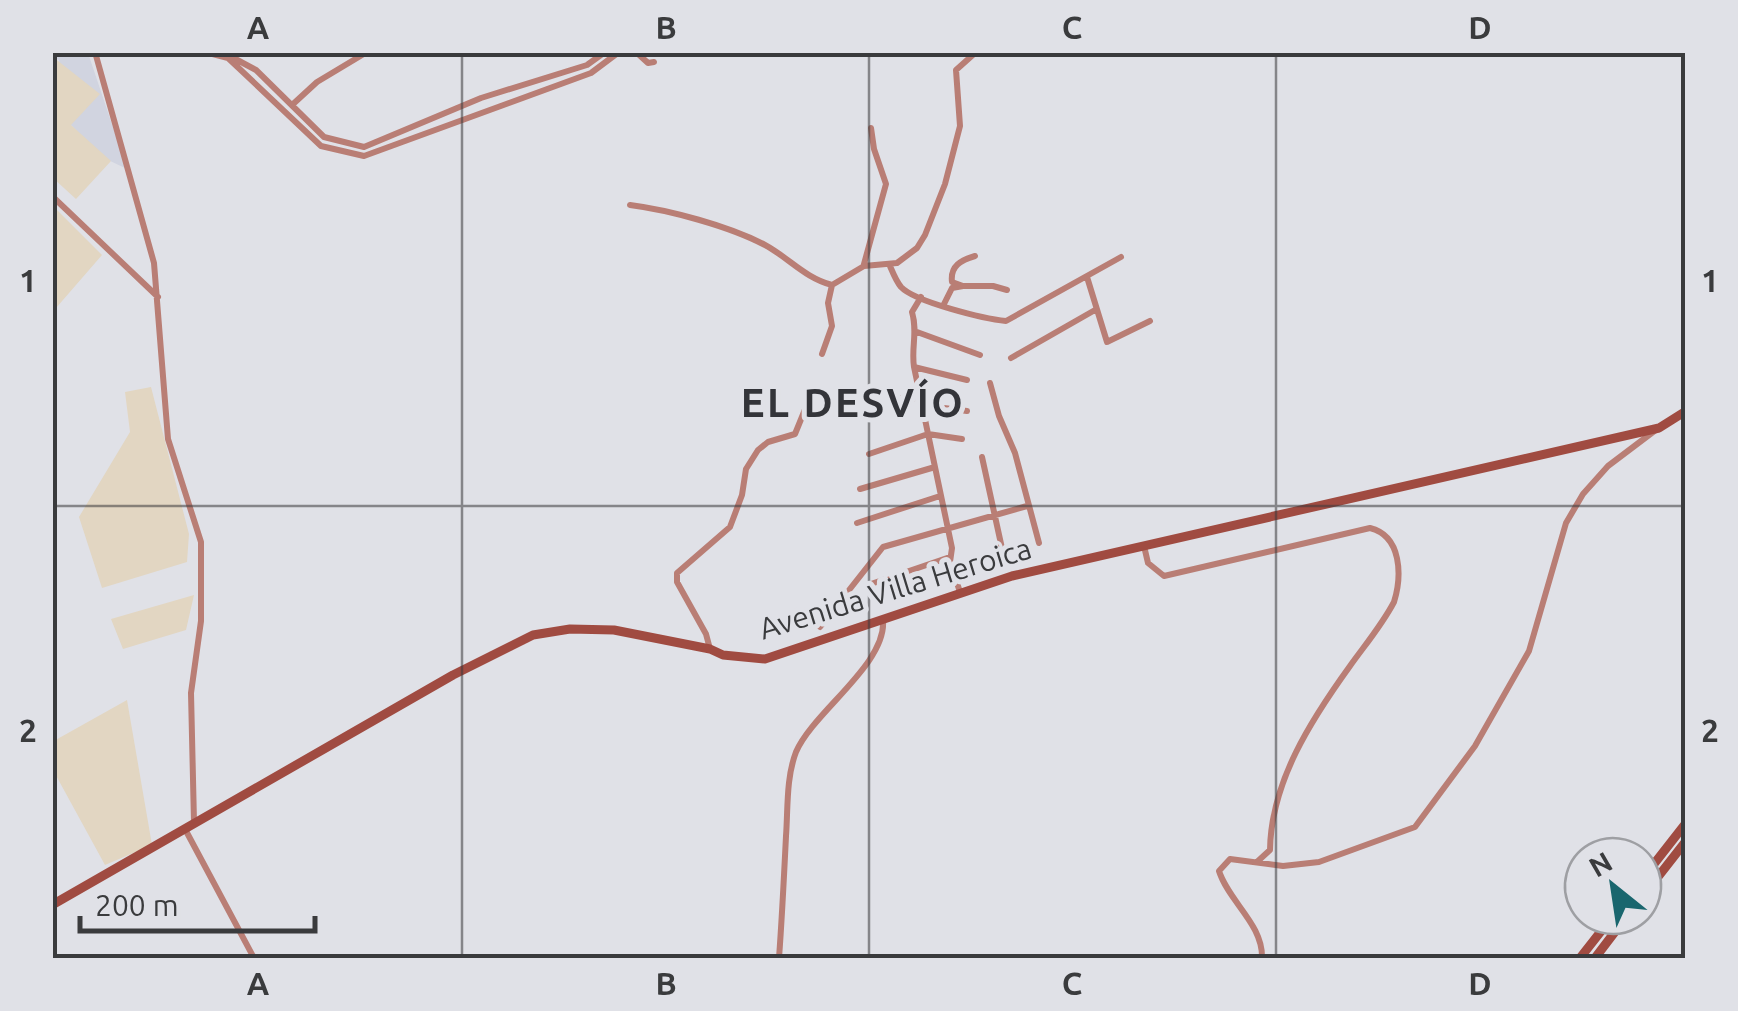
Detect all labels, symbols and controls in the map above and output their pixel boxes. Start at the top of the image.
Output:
text: A [247,9,270,45]
text: B [655,9,677,45]
text: C [1062,9,1082,45]
text: D [1468,9,1492,45]
text: 1 [19,262,37,298]
text: 1 [1701,262,1719,298]
district label: EL DESVÍO [741,378,965,425]
street label: Avenida Villa Heroica [755,530,1035,646]
text: 2 [19,712,37,748]
text: 2 [1701,712,1719,748]
north arrow [1563,836,1663,936]
text: N [1583,845,1617,883]
scale bar [80,871,315,933]
text: 200 m [95,888,179,922]
text: A [247,965,270,1001]
text: B [655,965,677,1001]
text: C [1062,965,1082,1001]
text: D [1468,965,1492,1001]

